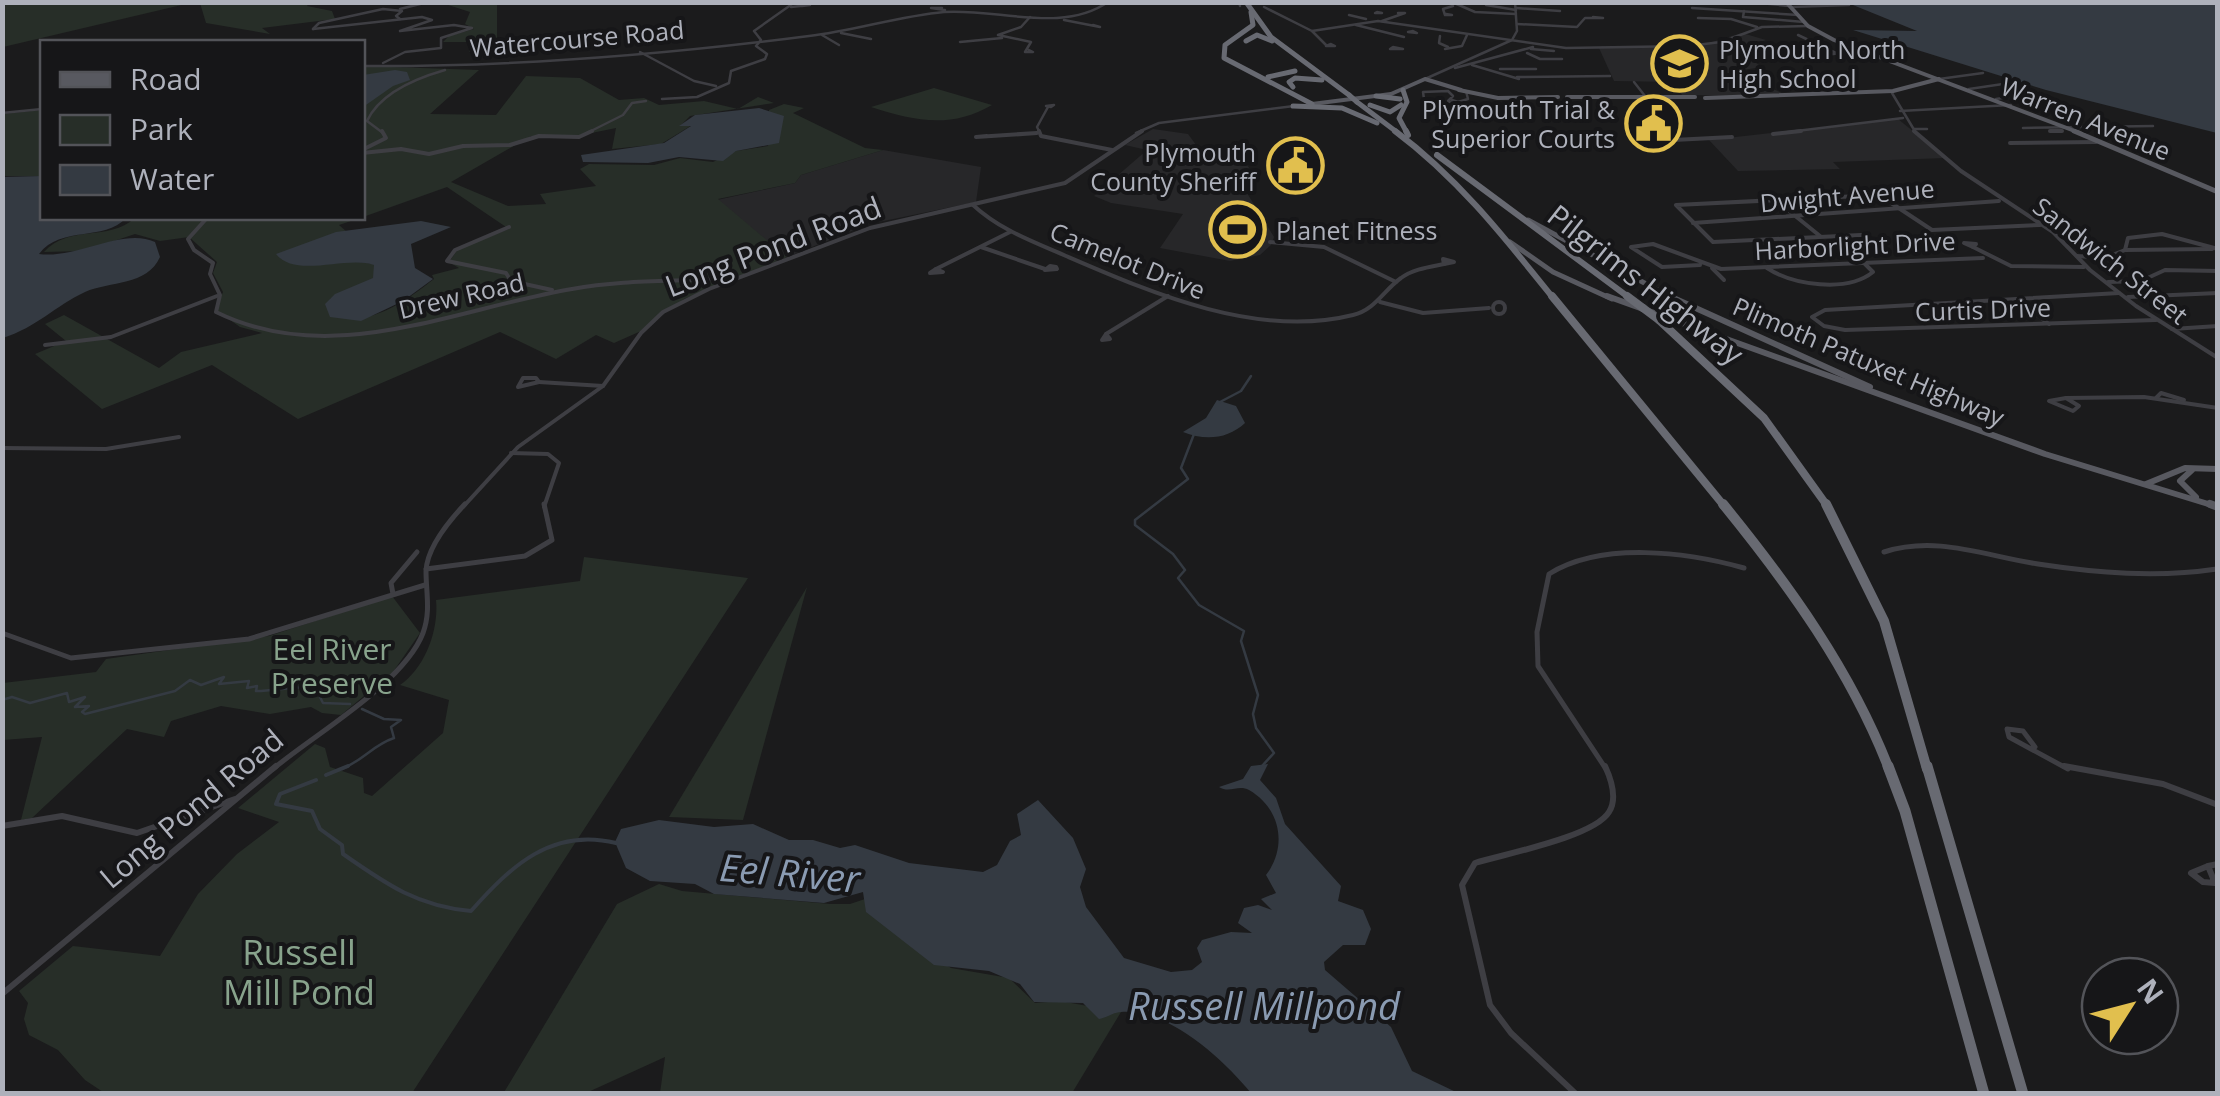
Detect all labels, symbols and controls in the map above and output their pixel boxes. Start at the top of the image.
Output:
street label: Watercourse Road [469,12,685,64]
place label: Plymouth North High School [1719,32,1905,95]
school or university icon: Plymouth North High School [1650,33,1710,93]
legend [40,40,365,220]
text: Road [130,58,202,99]
street label: Warren Avenue [1996,68,2176,168]
place label: Plymouth Trial & Superior Courts [1422,92,1616,155]
public building icon: Plymouth Trial & Superior Courts [1624,93,1684,153]
text: Park [130,108,193,149]
place label: Plymouth County Sheriff [1090,135,1257,198]
public building icon: Plymouth County Sheriff [1265,136,1325,196]
text: Water [130,158,214,199]
street label: Dwight Avenue [1758,170,1936,220]
street label: Long Pond Road [659,186,887,306]
street label: Sandwich Street [2027,189,2195,331]
street label: Pilgrims Highway [1539,194,1753,374]
sports icon: Planet Fitness [1207,200,1267,260]
street label: Camelot Drive [1045,213,1211,307]
place label: Planet Fitness [1276,213,1437,247]
street label: Harborlight Drive [1754,223,1956,267]
street label: Drew Road [395,264,527,326]
street label: Plimoth Patuxet Highway [1728,288,2010,434]
street label: Curtis Drive [1914,290,2052,328]
park label: Eel River Preserve [271,628,393,703]
street label: Long Pond Road [90,719,292,897]
water label: Eel River [718,840,864,904]
park label: Russell Mill Pond [223,928,375,1015]
north arrow [2080,956,2180,1056]
text: N [2129,970,2173,1011]
water label: Russell Millpond [1128,979,1401,1031]

